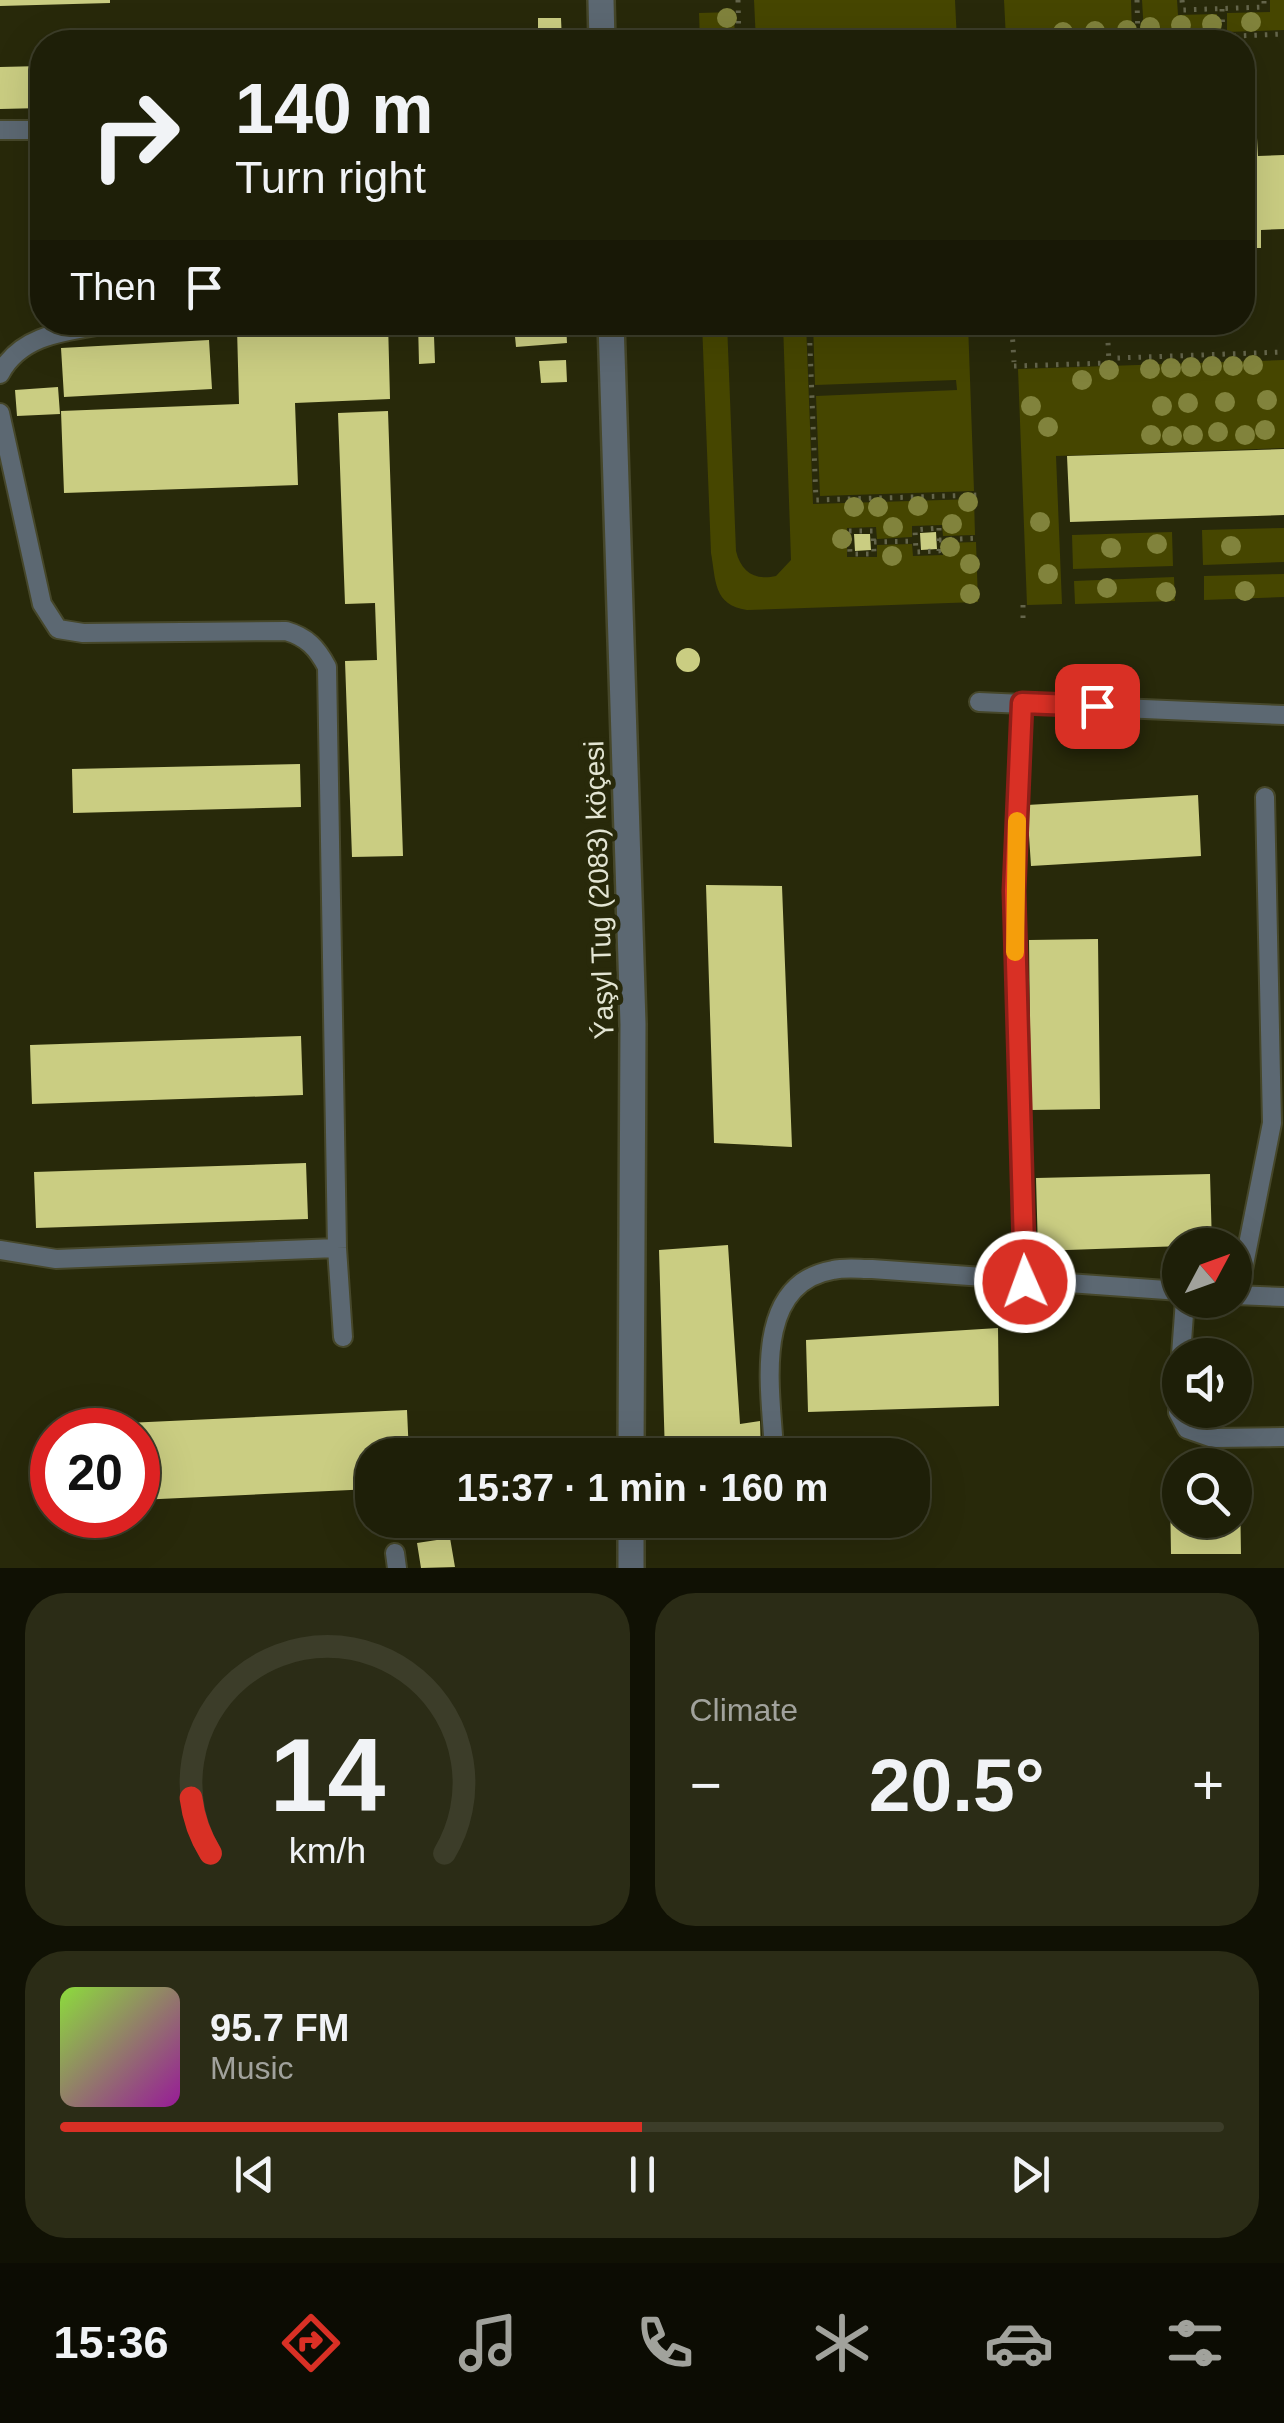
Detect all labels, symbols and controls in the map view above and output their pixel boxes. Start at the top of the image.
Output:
icon: right [70,70,200,200]
text: 140 m [235,70,433,148]
text: Turn right [235,152,426,203]
icon: arrive [177,260,232,315]
text: Then [70,266,157,308]
pin [1055,664,1140,749]
icon: arrive [1070,679,1125,734]
street label: Ýaşyl Tug (2083) köçesi [578,740,620,1040]
north arrow [1162,1228,1252,1318]
map controls [1162,1228,1252,1538]
position arrow [973,1230,1077,1334]
button: sound [1162,1338,1252,1428]
speed limit sign: 20 [30,1408,160,1538]
button: search [1162,1448,1252,1538]
text: 15:37 · 1 min · 160 m [457,1467,828,1509]
text: Climate [690,1692,798,1728]
text: 14 [269,1717,385,1833]
text: 20.5° [869,1743,1045,1827]
text: − [690,1754,722,1816]
text: + [1192,1754,1224,1816]
text: km/h [289,1831,366,1871]
text: 95.7 FM [210,2007,349,2049]
text: Music [210,2050,294,2086]
icon: previous [227,2147,282,2202]
icon: pause [615,2147,670,2202]
icon: next [1003,2147,1058,2202]
icon: directions [276,2308,346,2378]
icon: music [453,2308,523,2378]
icon: phone [630,2308,700,2378]
icon: climate [807,2308,877,2378]
icon: car [984,2308,1054,2378]
icon: filters [1160,2308,1230,2378]
text: 15:36 [53,2317,169,2368]

